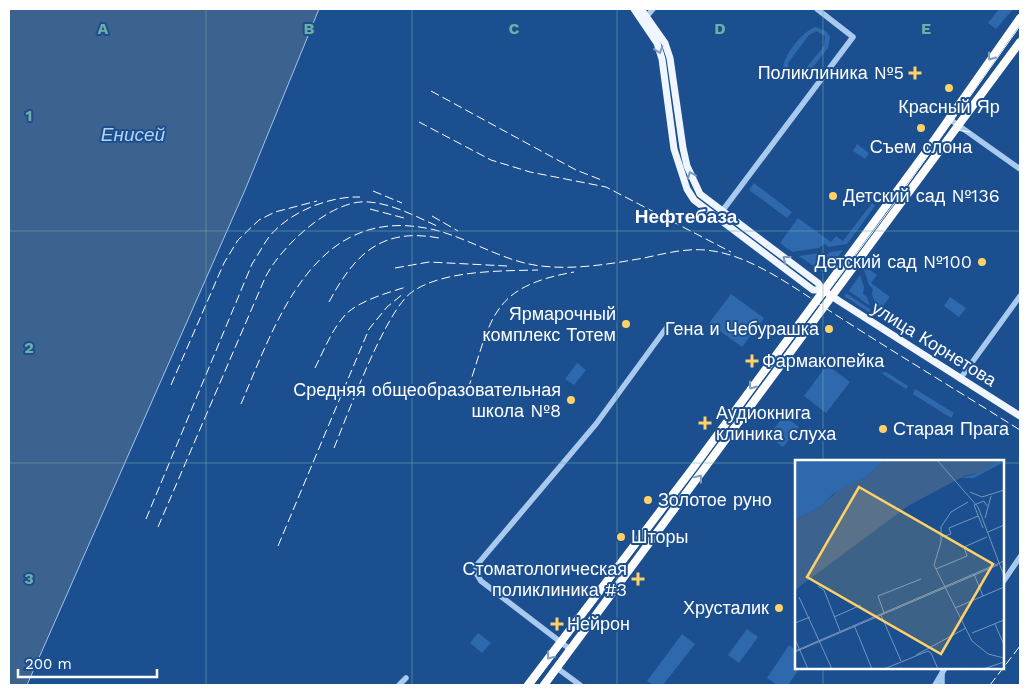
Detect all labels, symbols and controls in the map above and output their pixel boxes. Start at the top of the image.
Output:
text: A [98,19,109,38]
text: B [304,19,315,38]
text: C [509,19,520,38]
text: D [714,19,726,38]
text: E [921,19,931,38]
one-way arrow [653,45,663,54]
one-way arrow [988,52,998,61]
place label: Поликлиника №5 [758,62,904,83]
marker: Поликлиника №5 [908,66,922,80]
marker: Красный Яр [943,82,955,94]
place label: Красный Яр [898,96,1000,117]
text: 1 [26,106,32,125]
marker: Съем слона [915,122,927,134]
water label: Енисей [101,123,166,146]
place label: Съем слона [870,136,973,157]
one-way arrow [687,171,697,180]
place label: Детский сад №136 [843,185,1000,206]
marker: Детский сад №136 [827,190,839,202]
district label: Нефтебаза [635,205,738,228]
place label: Детский сад №100 [814,251,972,272]
one-way arrow [782,256,792,265]
marker: Детский сад №100 [976,256,988,268]
street label: улица Корнетова [868,297,1001,391]
place label: Ярмарочный комплекс Тотем [482,303,616,345]
marker: Ярмарочный комплекс Тотем [620,318,632,330]
place label: Гена и Чебурашка [665,318,820,339]
marker: Гена и Чебурашка [823,323,835,335]
text: 2 [24,338,34,357]
place label: Фармакопейка [762,350,885,371]
marker: Фармакопейка [746,355,758,367]
place label: Средняя общеобразовательная школа №8 [293,379,561,421]
one-way arrow [750,380,758,389]
marker: Средняя общеобразовательная школа №8 [565,394,577,406]
place label: Аудиокнига клиника слуха [716,402,837,444]
marker: Аудиокнига клиника слуха [698,416,712,430]
place label: Старая Прага [893,418,1010,439]
marker: Старая Прага [877,423,889,435]
inset map [795,460,1004,669]
one-way arrow [693,474,702,484]
place label: Золотое руно [658,489,772,510]
marker: Золотое руно [642,494,654,506]
place label: Шторы [631,526,689,547]
marker: Шторы [615,531,627,543]
place label: Стоматологическая поликлиника #3 [463,558,627,600]
text: 3 [24,569,34,588]
marker: Стоматологическая поликлиника #3 [631,572,645,586]
place label: Хрусталик [683,597,769,618]
marker: Хрусталик [773,602,785,614]
place label: Нейрон [567,613,630,634]
marker: Нейрон [551,618,563,630]
scale bar [18,646,156,678]
one-way arrow [548,650,556,659]
text: 200 m [25,655,72,673]

